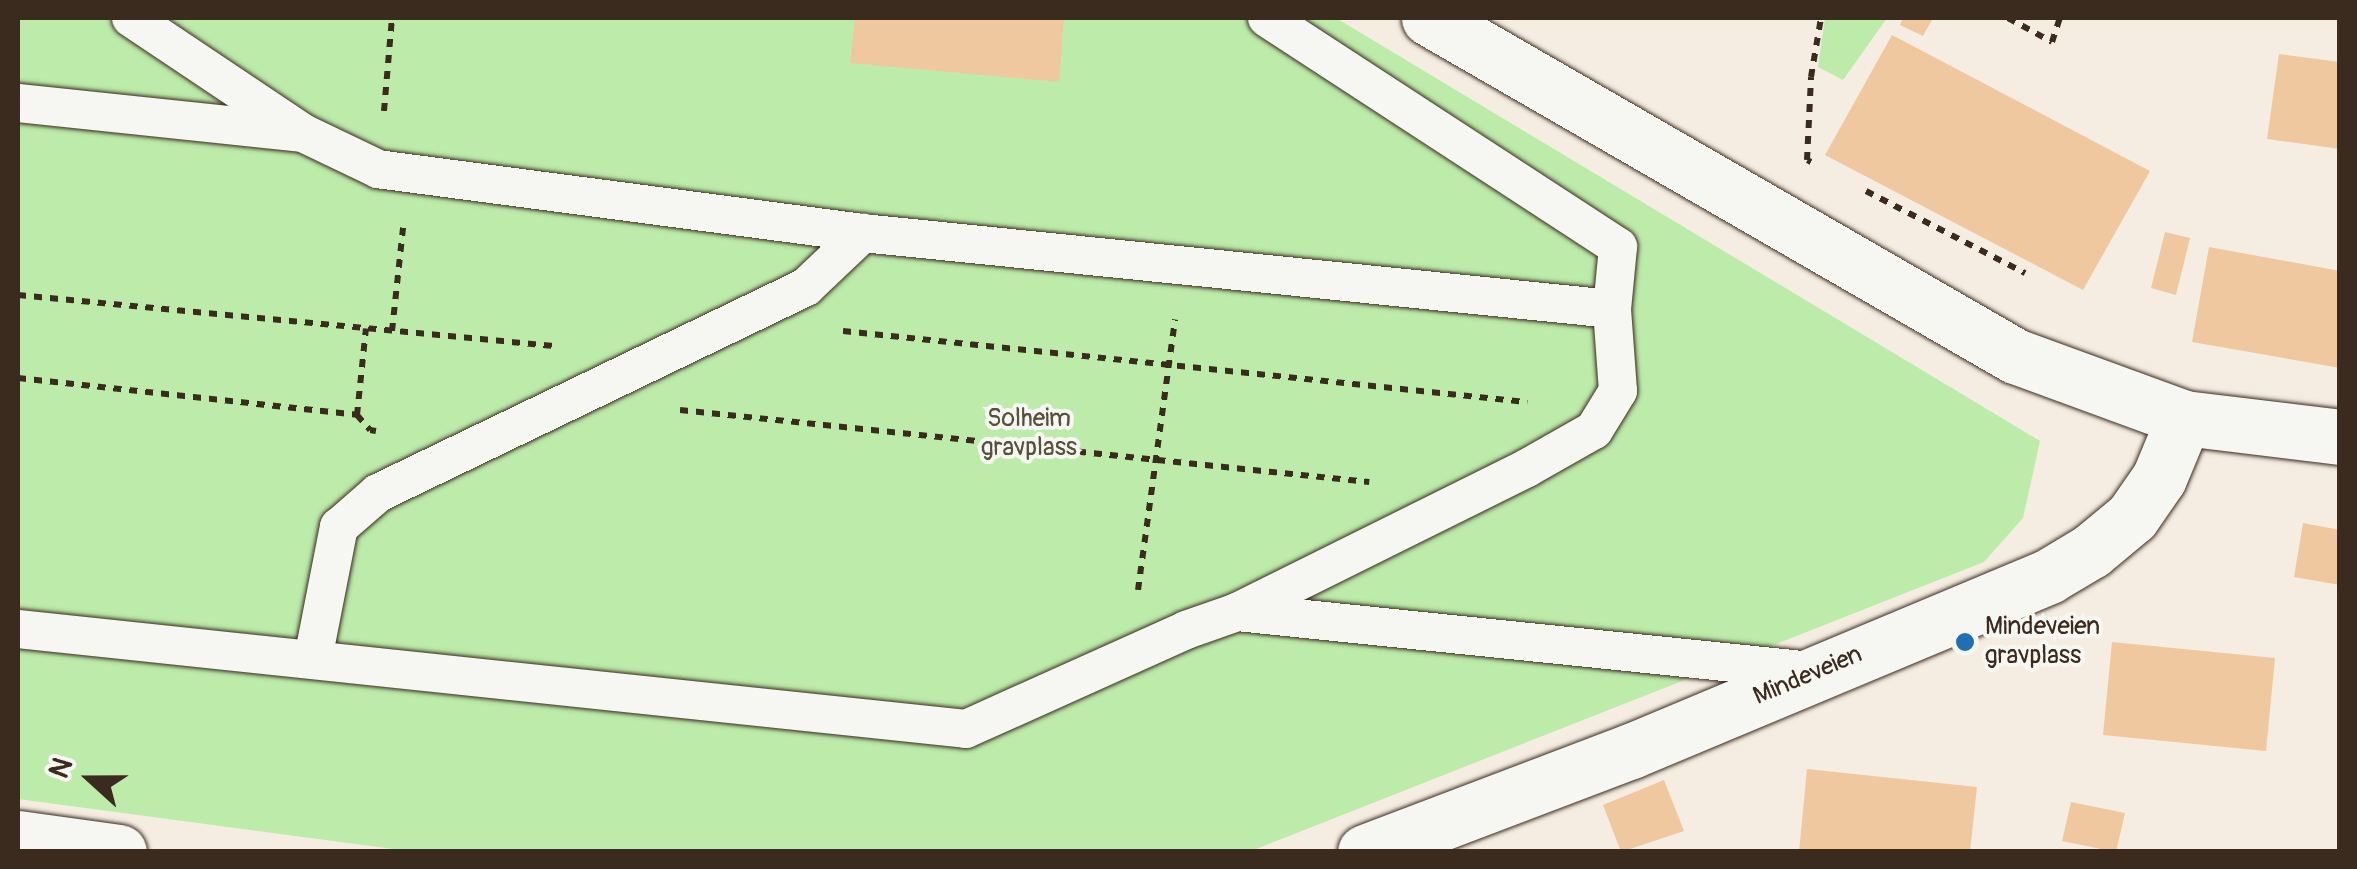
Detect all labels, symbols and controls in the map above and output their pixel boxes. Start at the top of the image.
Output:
park label: Solheim gravplass [981,405,1077,464]
place label: Mindeveien gravplass [1985,613,2100,672]
marker: Mindeveien gravplass [1954,631,1976,653]
street label: Mindeveien [1749,640,1867,712]
north arrow [40,729,140,829]
text: N [42,753,81,783]

